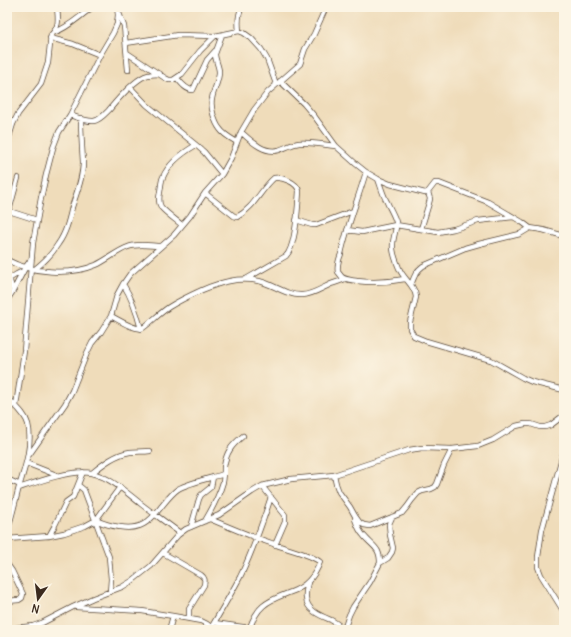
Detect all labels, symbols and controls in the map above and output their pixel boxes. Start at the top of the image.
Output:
north arrow [18,579,58,619]
text: N [30,601,41,616]

